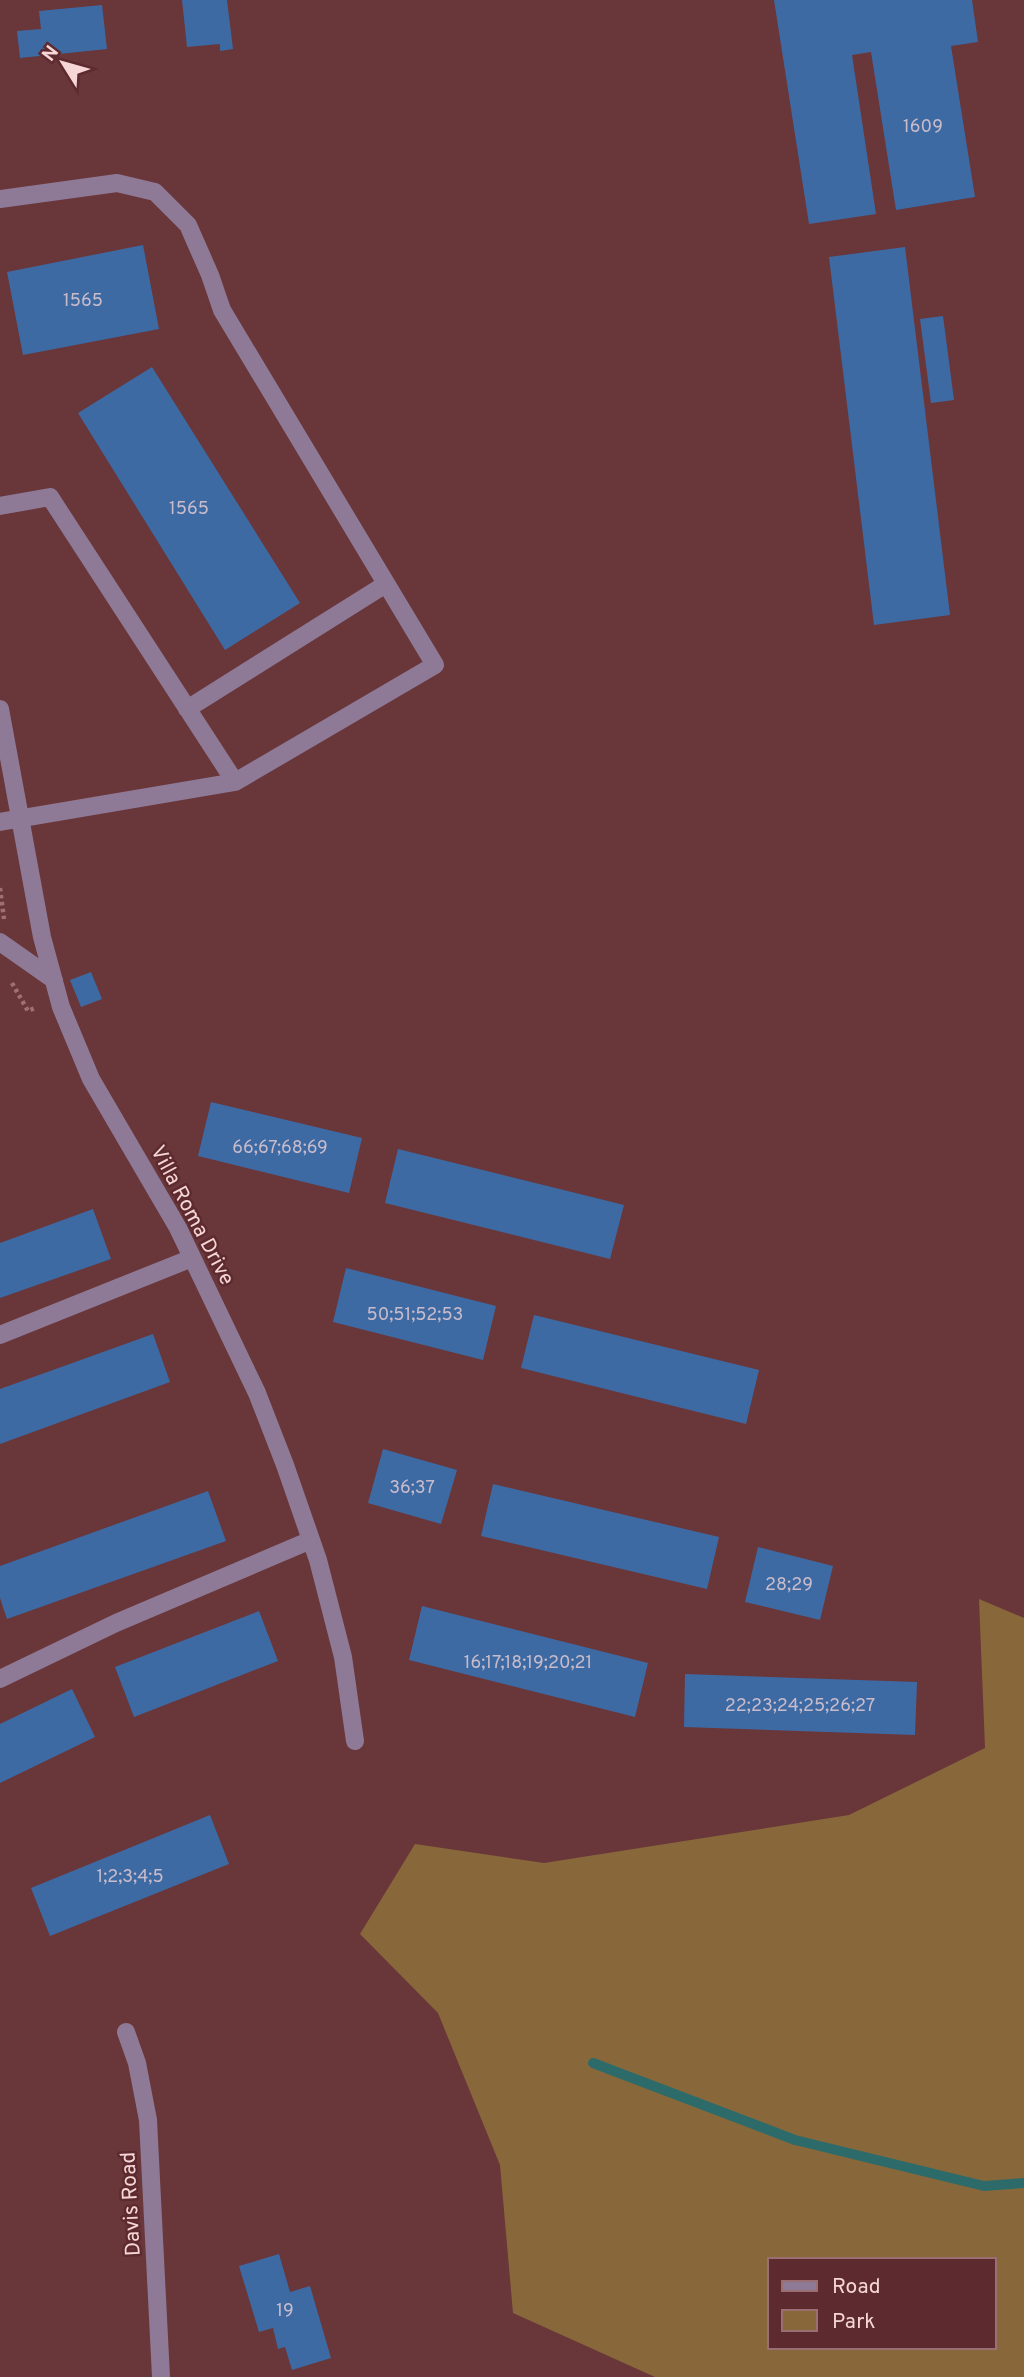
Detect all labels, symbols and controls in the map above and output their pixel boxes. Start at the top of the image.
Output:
north arrow [28,28,98,98]
text: N [37,41,65,67]
house number: 1609 [903,116,943,139]
house number: 1565 [63,290,103,313]
house number: 1565 [169,498,209,521]
house number: 66;67;68;69 [232,1137,328,1160]
street label: Villa Roma Drive [143,1141,240,1290]
house number: 50;51;52;53 [367,1304,463,1327]
house number: 36;37 [389,1477,435,1500]
house number: 28;29 [765,1574,813,1597]
house number: 16;17;18;19;20;21 [464,1652,592,1675]
house number: 22;23;24;25;26;27 [725,1695,875,1718]
house number: 1;2;3;4;5 [96,1866,164,1889]
street label: Davis Road [115,2151,148,2257]
legend [768,2258,996,2349]
text: Road [832,2274,881,2301]
house number: 19 [276,2300,294,2323]
text: Park [832,2309,875,2336]

